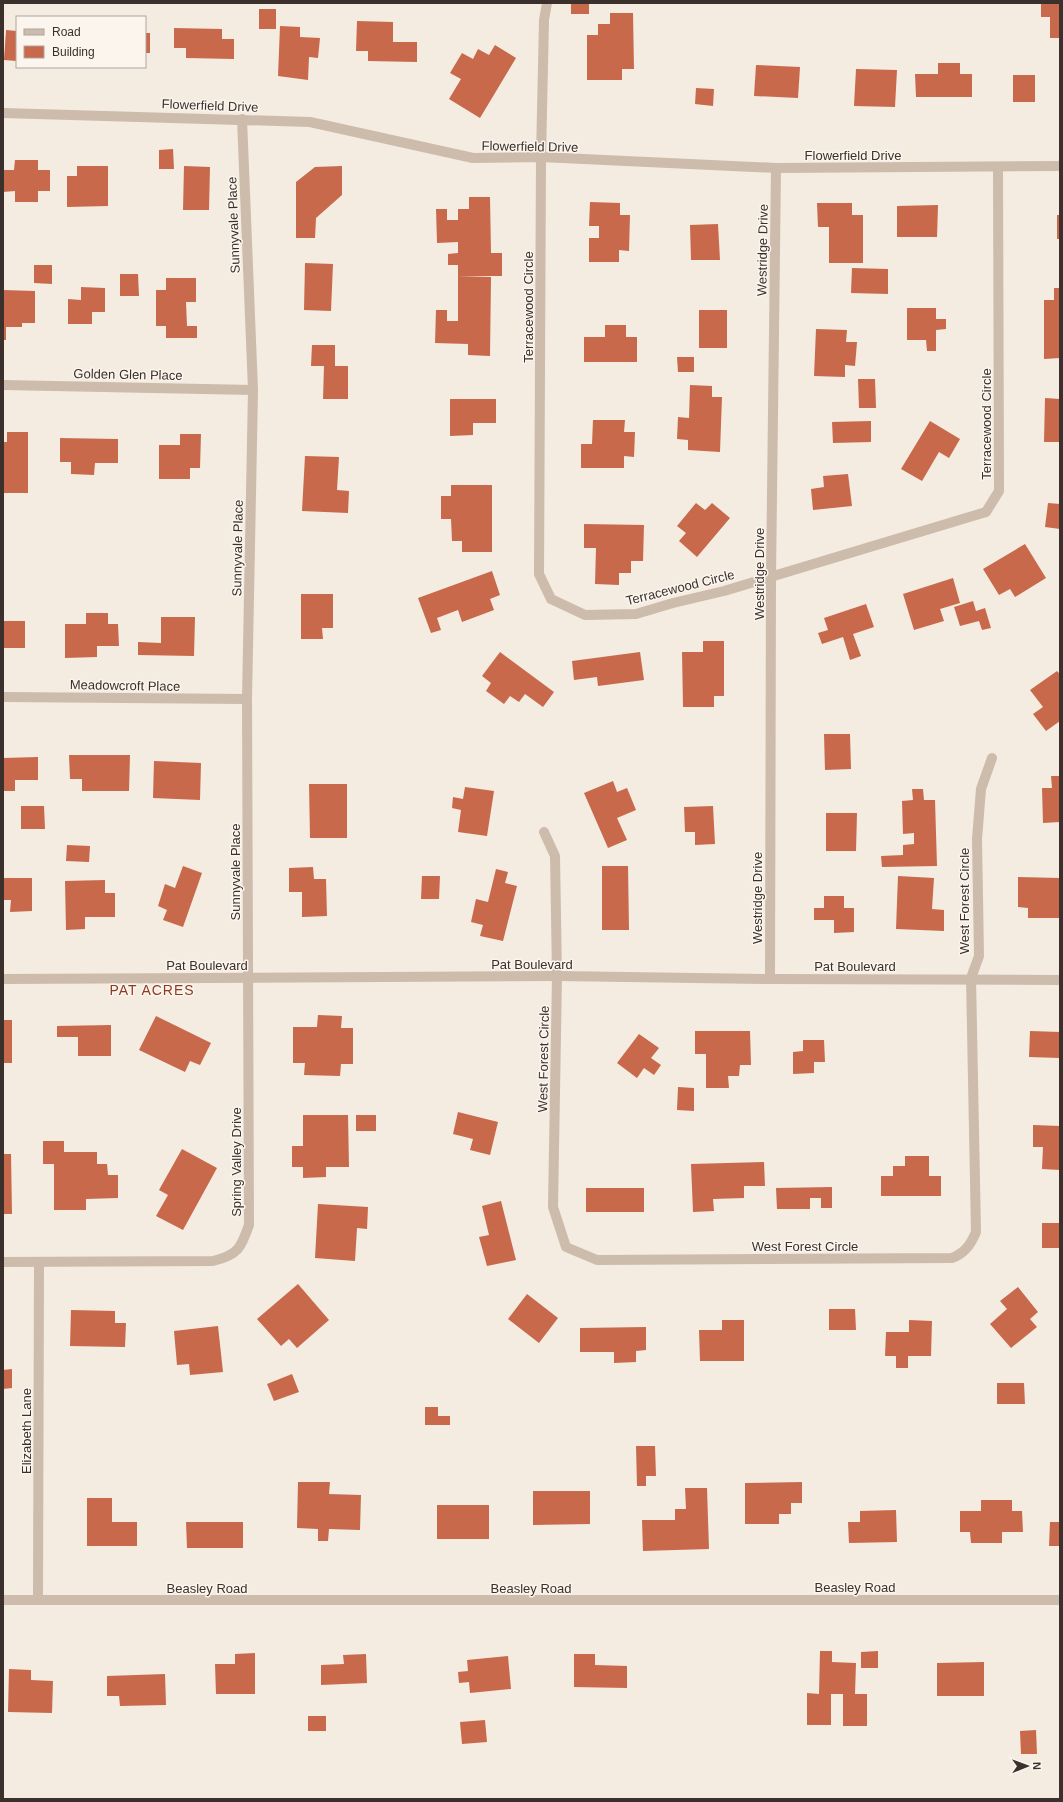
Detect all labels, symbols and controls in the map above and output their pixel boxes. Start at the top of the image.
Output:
legend [16,16,146,68]
text: Road [52,25,81,39]
text: Building [52,45,95,59]
street label: Flowerfield Drive [161,96,259,115]
street label: Flowerfield Drive [481,138,579,155]
street label: Flowerfield Drive [805,148,901,163]
street label: Sunnyvale Place [224,176,243,274]
street label: Westridge Drive [754,204,771,296]
street label: Terracewood Circle [521,251,536,363]
street label: Golden Glen Place [73,366,183,383]
street label: Terracewood Circle [979,368,994,480]
street label: Sunnyvale Place [229,499,246,597]
street label: Westridge Drive [752,528,767,620]
street label: Terracewood Circle [624,567,736,608]
street label: Meadowcroft Place [70,677,180,694]
street label: Sunnyvale Place [228,824,243,920]
street label: West Forest Circle [957,848,972,954]
street label: Westridge Drive [750,852,765,944]
street label: Pat Boulevard [491,957,573,972]
street label: Pat Boulevard [166,958,248,973]
street label: Pat Boulevard [814,959,896,974]
district label: PAT ACRES [109,982,195,998]
street label: West Forest Circle [535,1006,552,1112]
street label: Spring Valley Drive [229,1107,244,1217]
street label: West Forest Circle [752,1239,858,1254]
street label: Elizabeth Lane [19,1388,34,1474]
street label: Beasley Road [815,1580,895,1595]
street label: Beasley Road [167,1581,247,1596]
street label: Beasley Road [491,1581,571,1596]
north arrow [1007,1746,1047,1786]
text: N [1031,1762,1043,1770]

